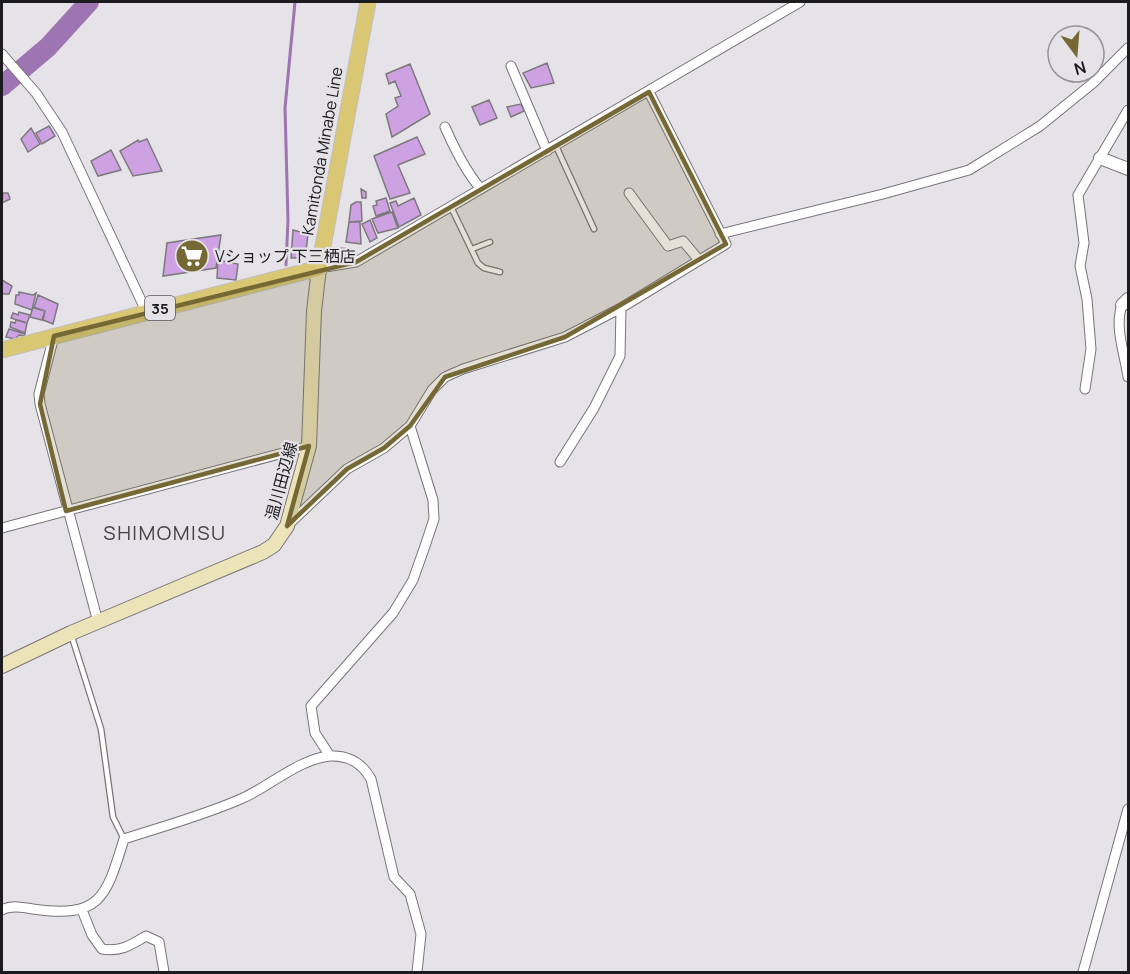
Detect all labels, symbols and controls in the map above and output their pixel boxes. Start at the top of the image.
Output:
north arrow [1046,24,1106,84]
text: N [1072,56,1089,81]
street label: Kamitonda Minabe Line [296,65,348,237]
supermarket icon: Vショップ 下三栖店 [174,238,210,274]
place label: Vショップ 下三栖店 [215,245,356,267]
road number: 35 [145,296,175,320]
street label: 温川田辺線 [260,440,302,522]
district label: SHIMOMISU [103,519,227,546]

